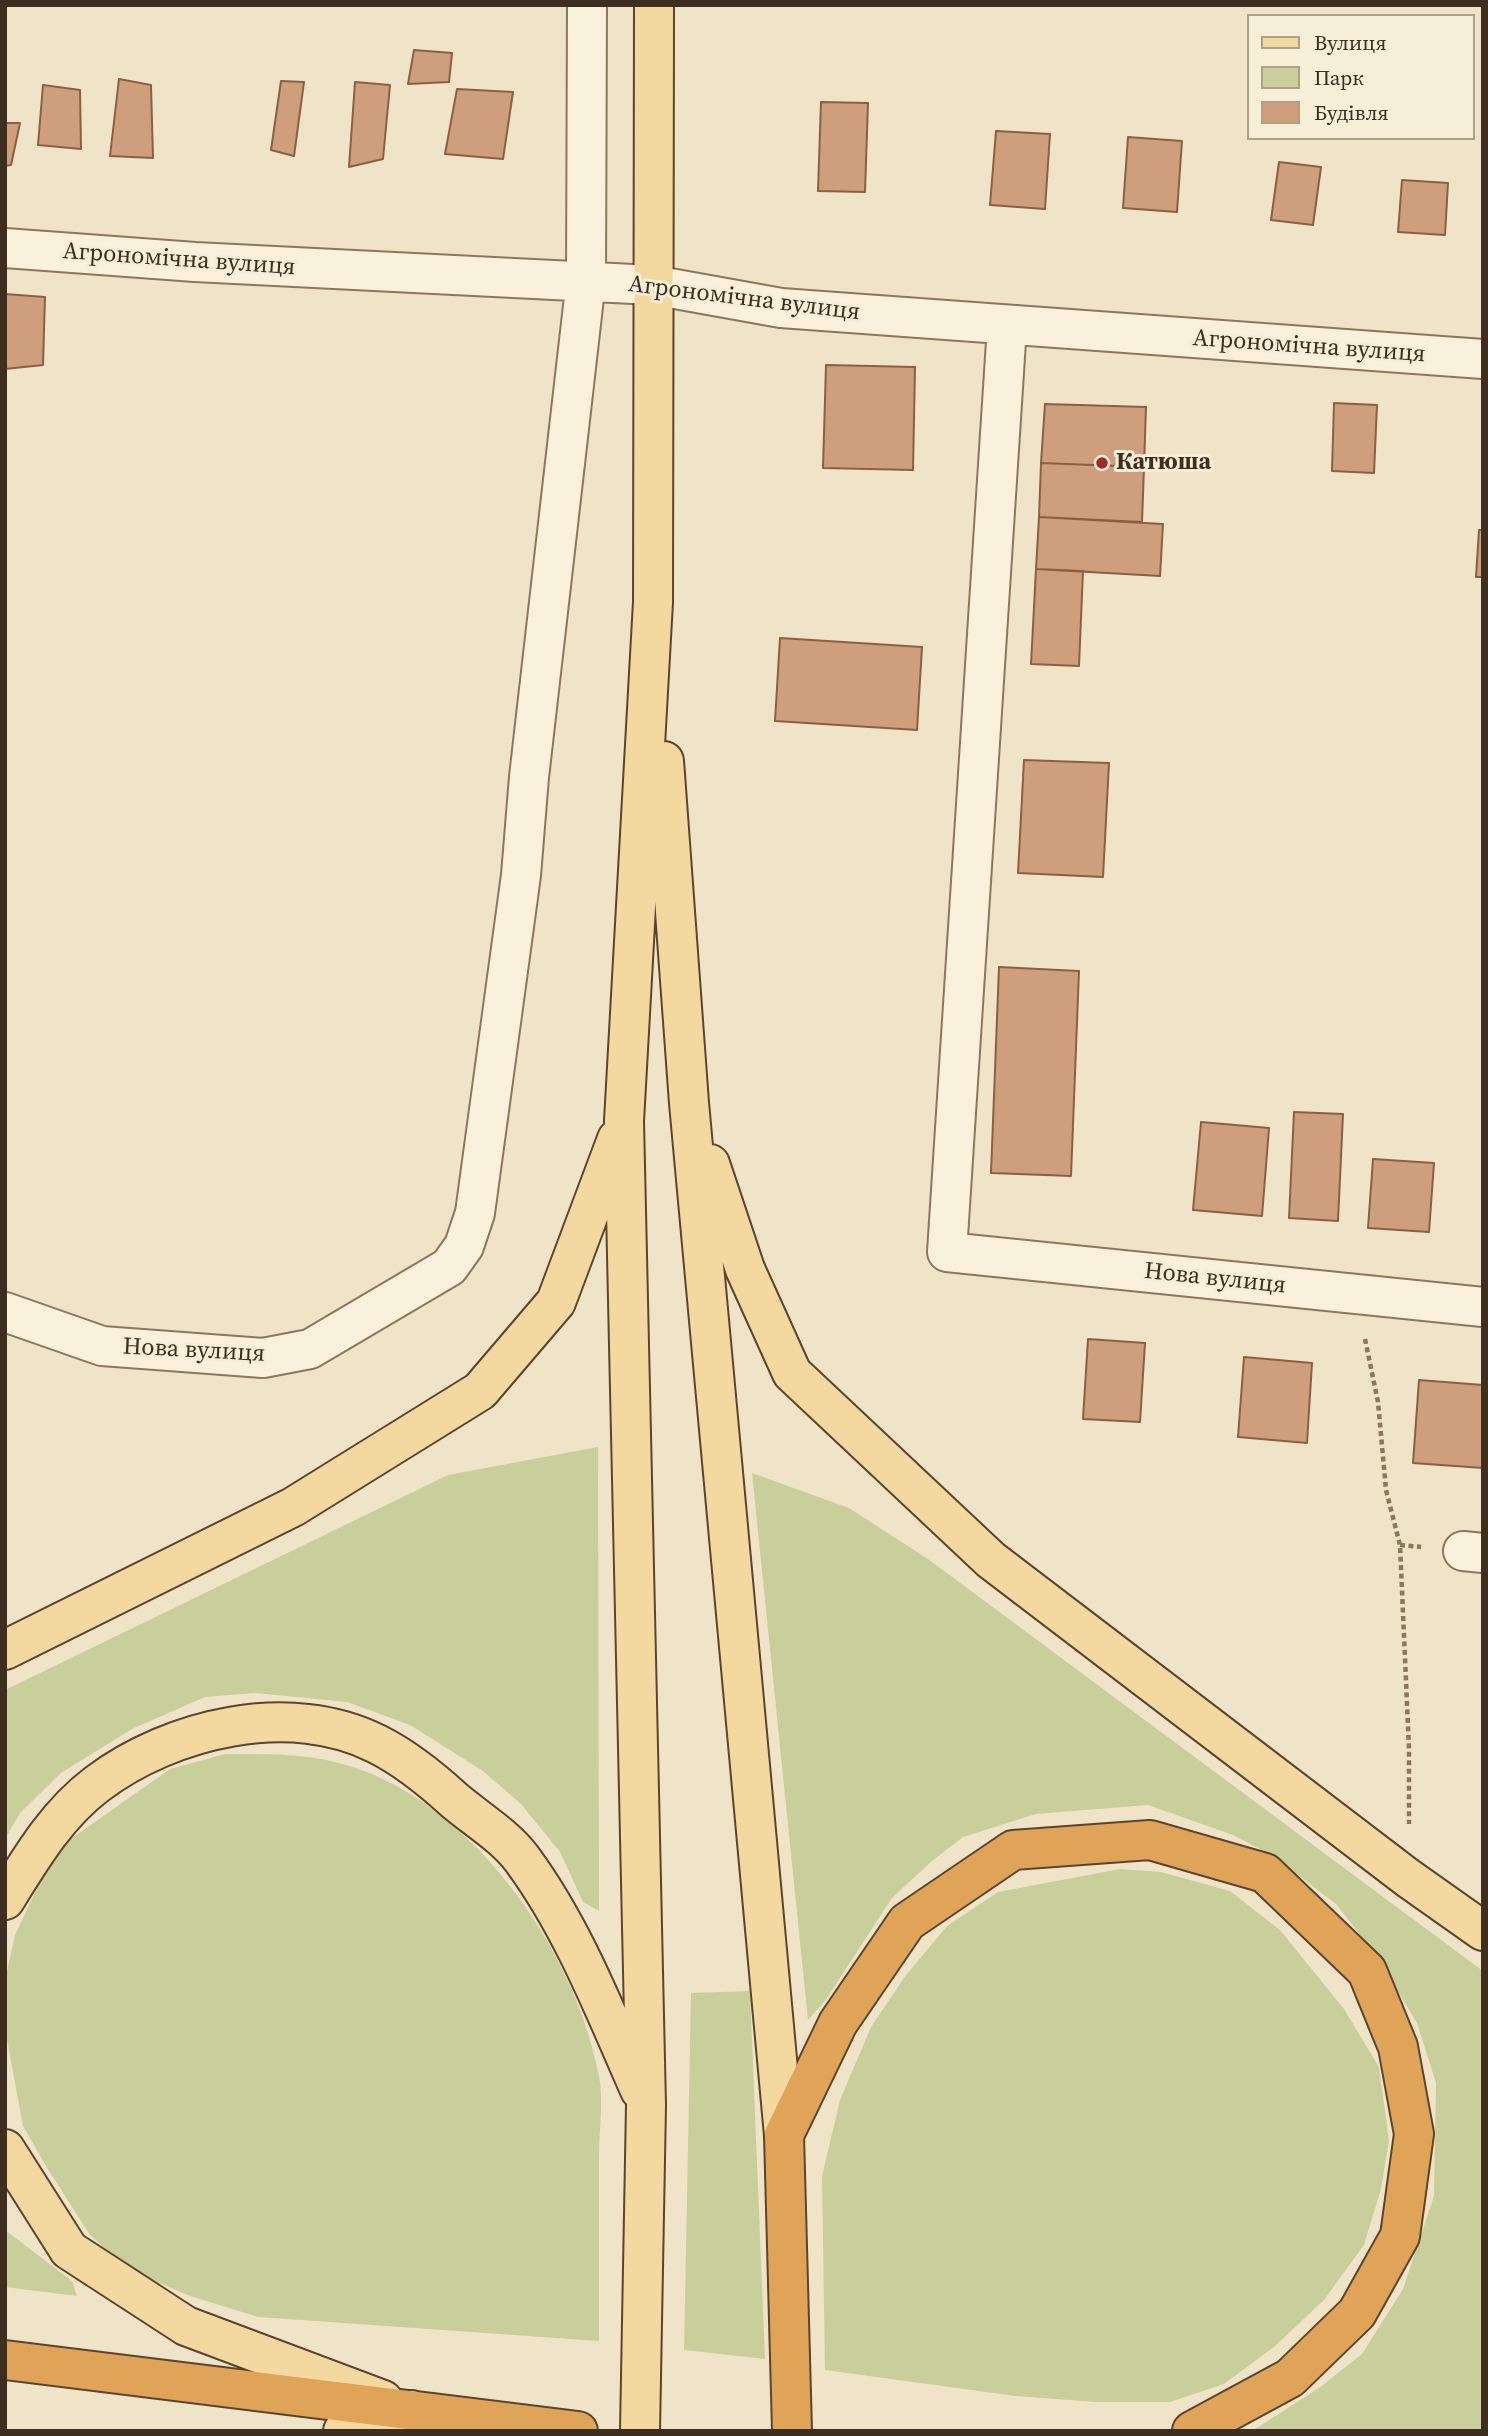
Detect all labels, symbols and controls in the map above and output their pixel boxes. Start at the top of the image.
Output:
legend [1246,14,1474,140]
text: Вулиця [1314,28,1387,57]
text: Парк [1314,63,1364,92]
text: Будівля [1314,98,1389,127]
street label: Агрономічна вулиця [62,237,296,283]
street label: Агрономічна вулиця [626,270,862,328]
street label: Агрономічна вулиця [1192,324,1426,370]
place label: Катюша [1116,449,1211,477]
marker: Катюша [1094,455,1110,471]
street label: Нова вулиця [1143,1257,1287,1301]
street label: Нова вулиця [122,1333,266,1369]

